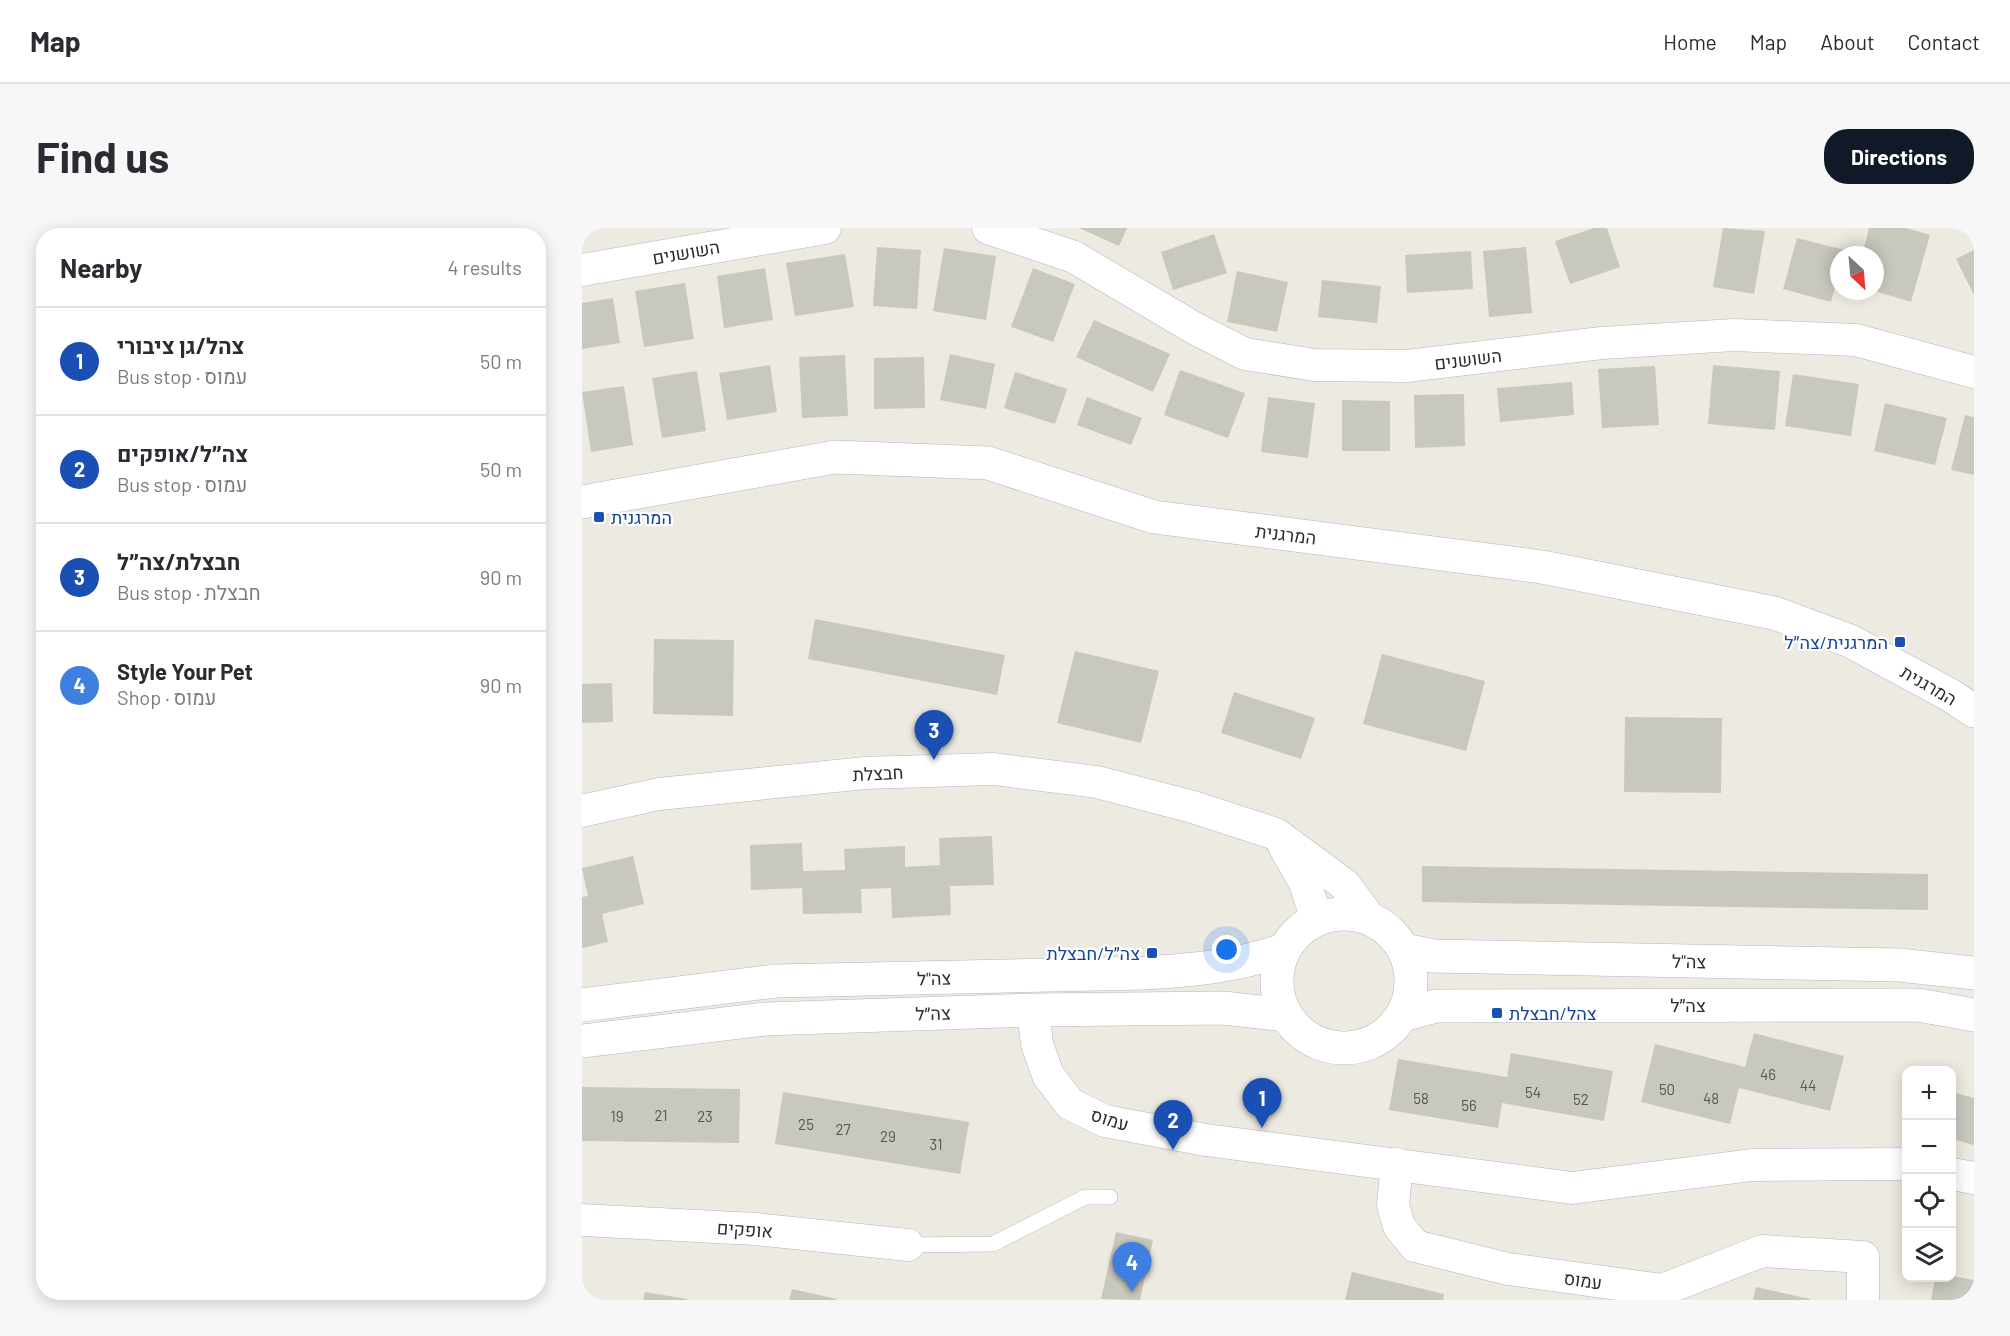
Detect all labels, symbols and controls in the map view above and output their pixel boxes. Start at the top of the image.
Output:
text: Map [30,24,81,58]
text: Home [1663,29,1717,54]
text: Map [1750,29,1787,54]
text: About [1820,29,1875,54]
text: Contact [1908,29,1980,54]
button: Directions [1824,129,1974,184]
text: Find us [36,131,169,181]
street label: השושנים [651,235,721,269]
north arrow [1830,246,1884,300]
text: Nearby [60,252,142,283]
text: 4 results [447,255,522,279]
text: צהל/גן ציבורי [117,332,244,358]
street label: השושנים [1433,344,1503,374]
text: 1 [76,349,83,373]
text: 50 m [480,349,522,373]
text: Bus stop · עמוס [117,364,247,388]
text: צה״ל/אופקים [117,440,248,466]
text: 2 [74,457,85,481]
text: 50 m [480,457,522,481]
text: Bus stop · עמוס [117,472,247,496]
place label: המרגנית [611,506,672,528]
marker: המרגנית [592,510,606,524]
street label: המרגנית [1254,519,1318,549]
text: חבצלת/צה״ל [117,548,240,574]
text: 3 [74,565,85,589]
text: 90 m [480,565,522,589]
text: Bus stop · חבצלת [117,580,261,604]
place label: המרגנית/צה״ל [1784,631,1888,653]
marker: המרגנית/צה״ל [1893,635,1907,649]
text: Style Your Pet [117,658,253,684]
street label: המרגנית [1897,660,1961,710]
text: 4 [73,673,86,697]
text: 90 m [480,673,522,697]
text: Shop · עמוס [117,685,216,709]
pin: 3 [914,710,954,760]
street label: חבצלת [852,761,904,785]
your location [1212,935,1241,964]
place label: צה״ל/חבצלת [1047,942,1140,964]
marker: צה״ל/חבצלת [1145,946,1159,960]
street label: צה"ל [1672,950,1707,972]
street label: צה"ל [917,967,952,989]
street label: צה״ל [1670,994,1706,1016]
street label: צה״ל [915,1001,951,1025]
place label: צהל/חבצלת [1509,1002,1597,1024]
marker: צהל/חבצלת [1490,1006,1504,1020]
house number: 46 [1760,1065,1776,1083]
map controls [1902,1066,1956,1282]
button: + [1902,1066,1956,1120]
house number: 44 [1800,1076,1816,1094]
pin: 1 [1242,1078,1282,1128]
house number: 50 [1659,1080,1675,1098]
house number: 54 [1525,1083,1541,1101]
house number: 58 [1413,1089,1429,1107]
house number: 48 [1703,1089,1719,1107]
house number: 52 [1573,1090,1589,1108]
house number: 56 [1461,1096,1477,1114]
pin: 2 [1154,1100,1192,1150]
street label: עמוס [1088,1103,1132,1135]
house number: 21 [654,1106,668,1124]
house number: 19 [610,1107,624,1125]
house number: 23 [697,1107,713,1125]
house number: 25 [798,1115,814,1133]
house number: 27 [835,1120,851,1138]
button: − [1902,1120,1956,1174]
house number: 29 [880,1127,896,1145]
house number: 31 [930,1135,942,1153]
button: locate [1902,1174,1956,1228]
street label: אופקים [716,1216,774,1242]
button: layers [1902,1228,1956,1282]
pin: 4 [1112,1242,1152,1292]
street label: עמוס [1562,1266,1604,1294]

